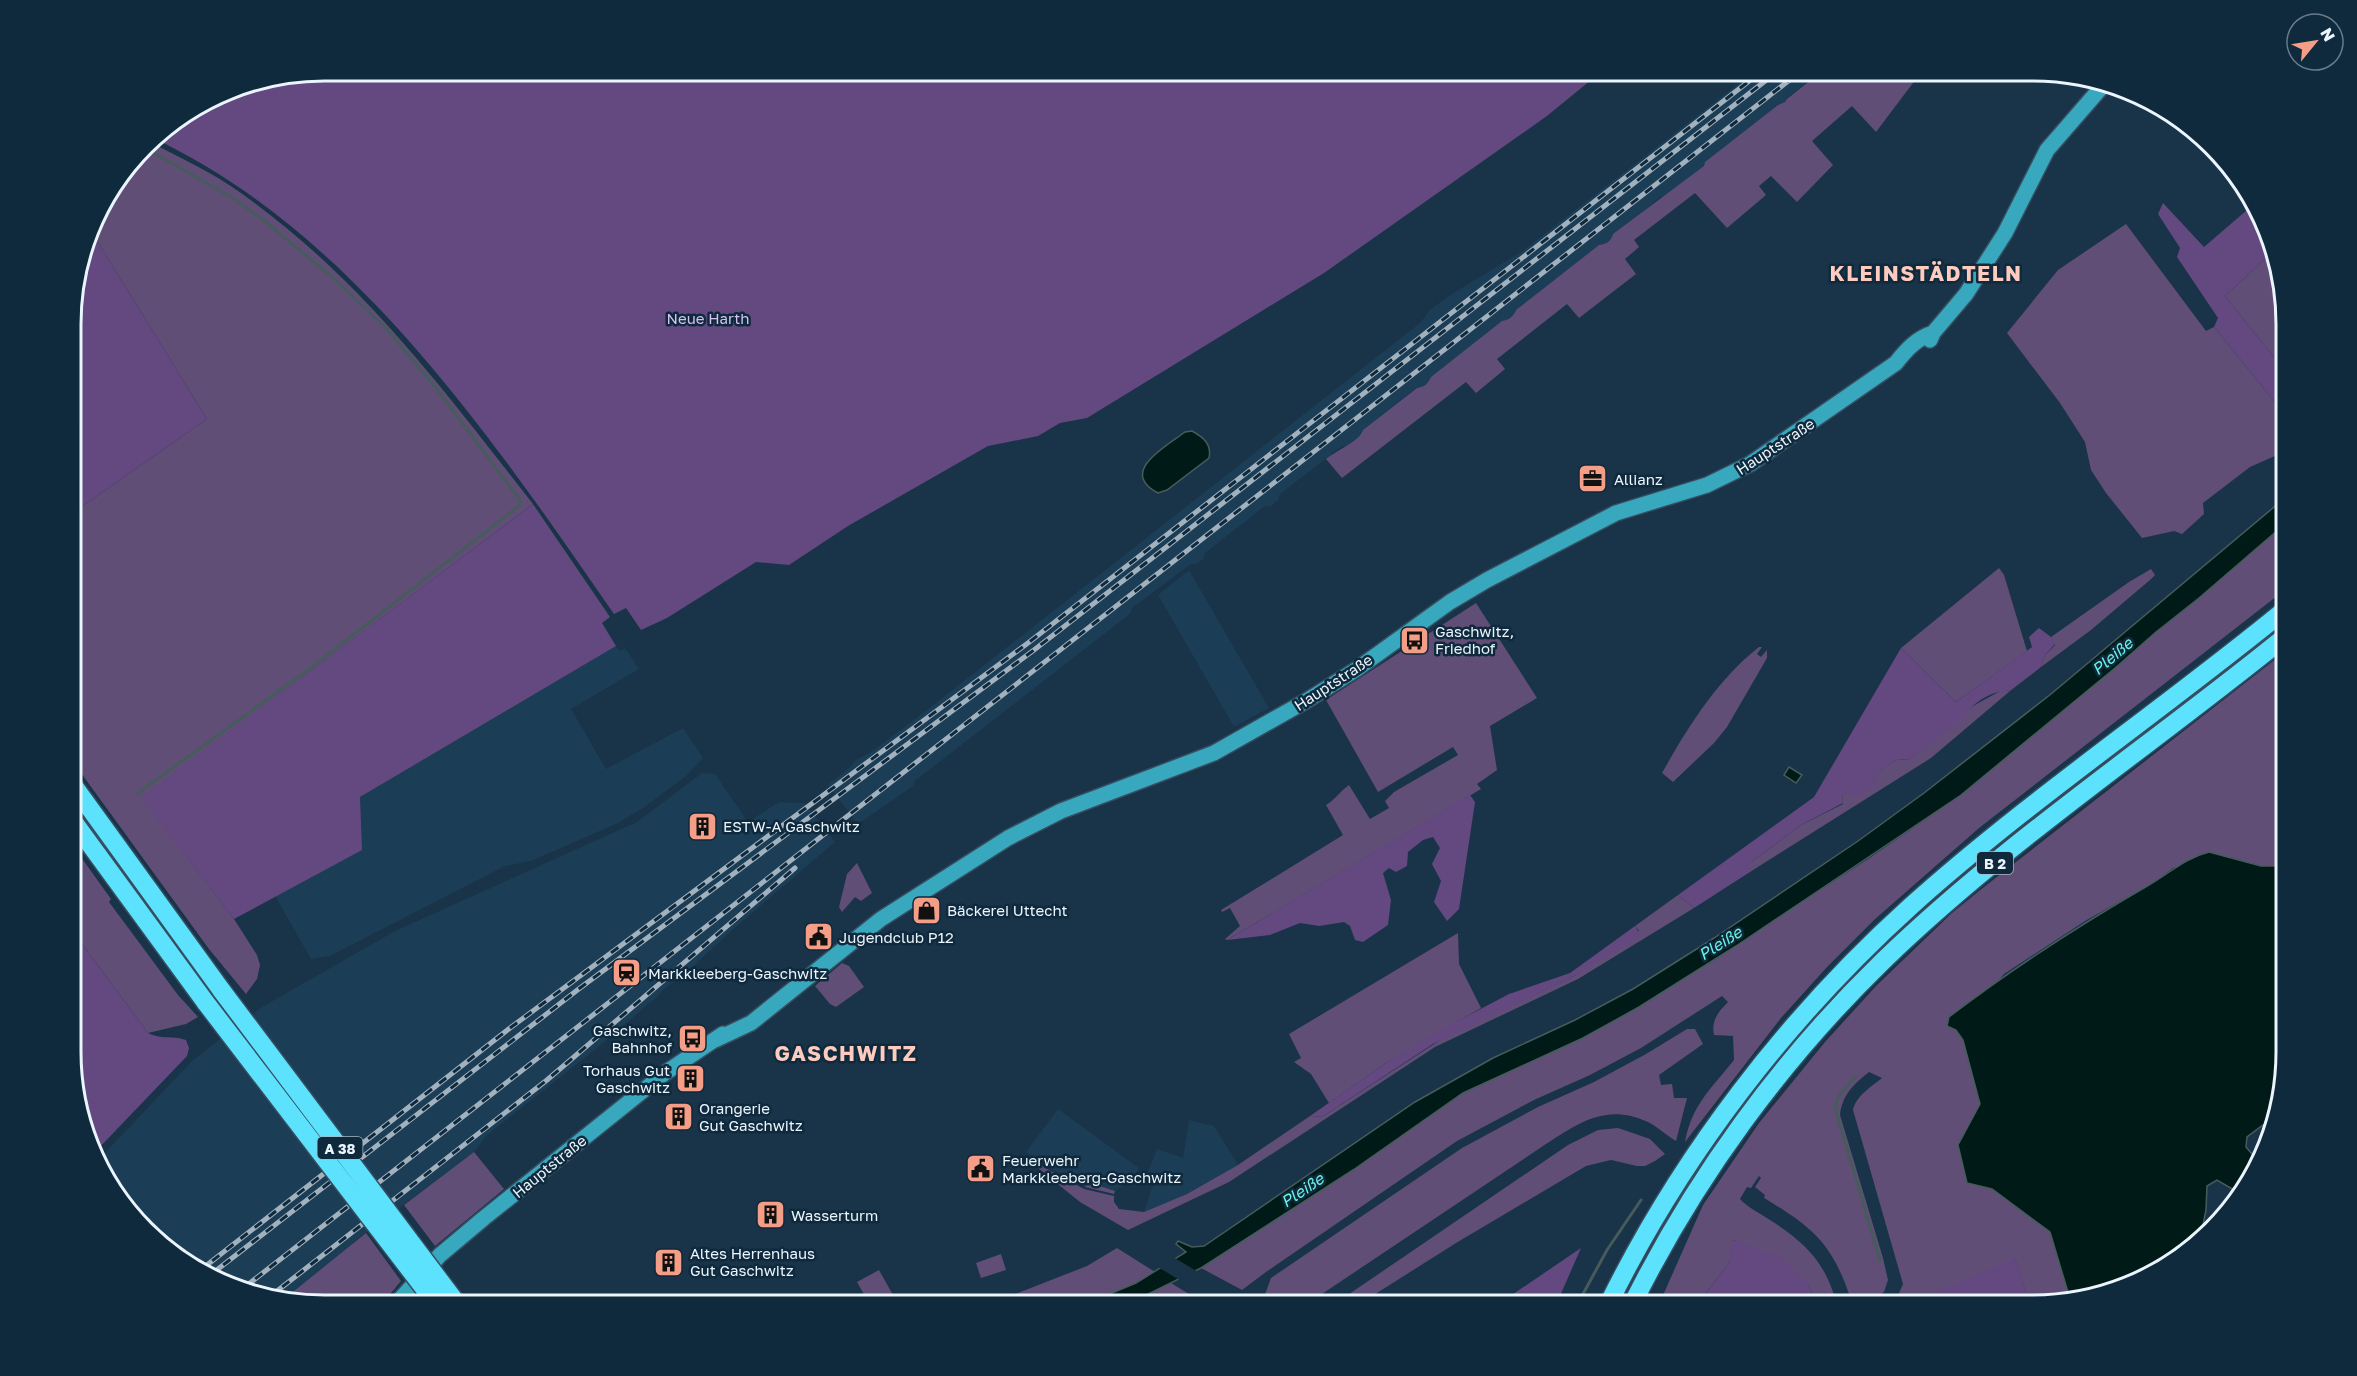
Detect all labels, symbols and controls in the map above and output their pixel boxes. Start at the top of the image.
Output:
north arrow [2285,12,2345,72]
text: N [2316,24,2340,45]
district label: KLEINSTÄDTELN [1829,260,2023,286]
park label: Neue Harth [667,309,749,327]
street label: Hauptstraße [1732,414,1818,478]
office icon: Allianz [1577,463,1609,495]
place label: Allianz [1614,470,1663,488]
place label: Gaschwitz, Friedhof [1435,622,1514,657]
bus stop icon: Gaschwitz, Friedhof [1398,624,1430,656]
water label: Pleiße [2087,632,2138,679]
street label: Hauptstraße [1290,650,1376,714]
building icon: ESTW-A Gaschwitz [686,810,718,842]
place label: ESTW-A Gaschwitz [723,817,860,835]
road number: B 2 [1977,852,2013,874]
shop icon: Bäckerei Uttecht [910,894,942,926]
place label: Bäckerei Uttecht [947,901,1068,919]
public building icon: Jugendclub P12 [802,921,834,953]
water label: Pleiße [1695,921,1747,964]
place label: Jugendclub P12 [839,928,954,946]
station icon: Markkleeberg-Gaschwitz [611,957,643,989]
place label: Markkleeberg-Gaschwitz [648,964,827,982]
place label: Gaschwitz, Bahnhof [593,1021,673,1056]
bus stop icon: Gaschwitz, Bahnhof [677,1023,709,1055]
district label: GASCHWITZ [774,1040,918,1066]
place label: Torhaus Gut Gaschwitz [583,1061,670,1096]
building icon: Torhaus Gut Gaschwitz [675,1063,707,1095]
place label: Orangerie Gut Gaschwitz [699,1099,803,1134]
building icon: Orangerie Gut Gaschwitz [662,1101,694,1133]
street label: Hauptstraße [508,1131,590,1201]
road number: A 38 [318,1137,362,1159]
place label: Feuerwehr Markkleeberg-Gaschwitz [1002,1151,1181,1186]
public building icon: Feuerwehr Markkleeberg-Gaschwitz [965,1153,997,1185]
water label: Pleiße [1277,1167,1329,1212]
building icon: Wasserturm [754,1199,786,1231]
place label: Wasserturm [791,1206,878,1224]
place label: Altes Herrenhaus Gut Gaschwitz [690,1244,815,1279]
building icon: Altes Herrenhaus Gut Gaschwitz [653,1246,685,1278]

